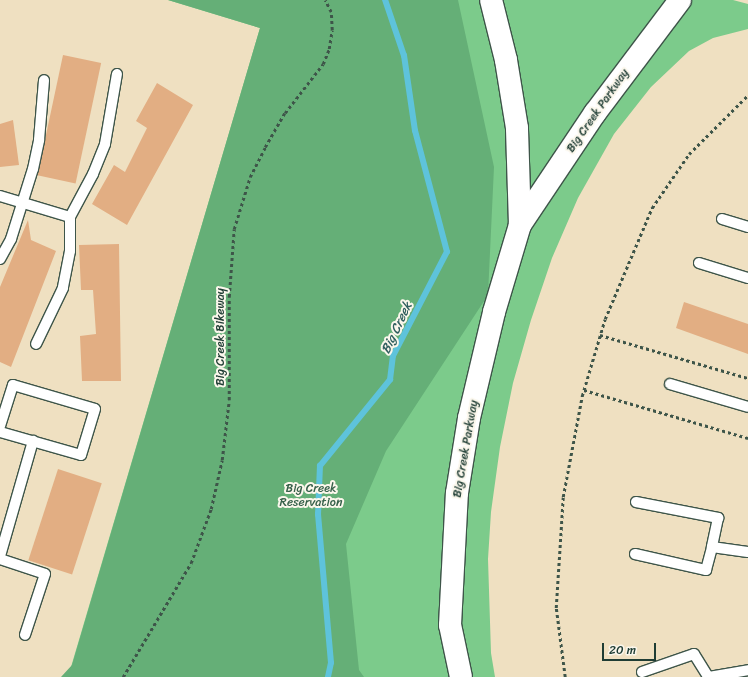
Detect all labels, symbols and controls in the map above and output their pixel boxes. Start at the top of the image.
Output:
street label: Big Creek Parkway [564,66,632,156]
street label: Big Creek Bikeway [214,288,228,386]
water label: Big Creek [378,300,416,356]
street label: Big Creek Parkway [450,399,482,499]
park label: Big Creek Reservation [280,482,342,510]
scale bar [604,635,658,661]
text: 20 m [609,639,636,661]

